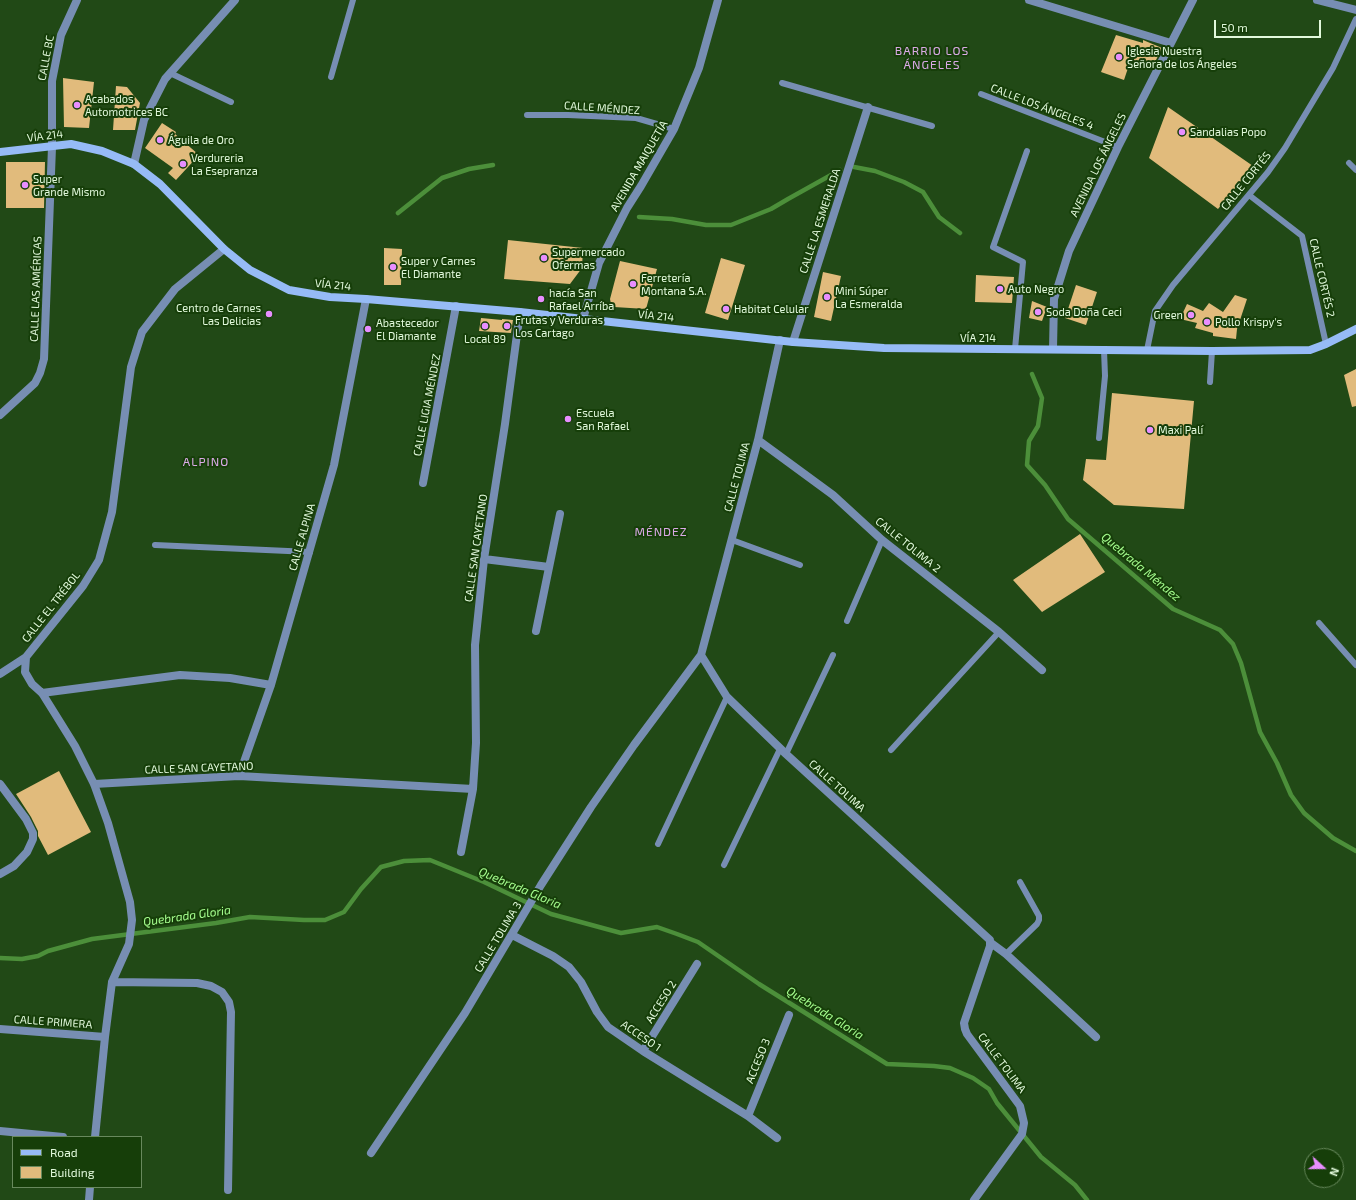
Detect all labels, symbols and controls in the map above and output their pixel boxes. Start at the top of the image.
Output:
scale bar [1216,12,1323,38]
text: 50 m [1221,20,1248,34]
street label: CALLE BC [35,34,57,82]
district label: BARRIO LOS ÁNGELES [895,44,969,72]
place label: Iglesia Nuestra Señora de los Ángeles [1127,44,1237,70]
marker: Iglesia Nuestra Señora de los Ángeles [1114,52,1124,62]
street label: CALLE LOS ÁNGELES 4 [989,81,1095,133]
place label: Acabados Automotrices BC [85,92,168,118]
street label: CALLE MÉNDEZ [563,99,641,117]
marker: Acabados Automotrices BC [72,100,82,110]
street label: AVENIDA LOS ÁNGELES [1067,111,1129,219]
street label: AVENIDA MAIQUETÍA [608,118,670,214]
place label: Sandalias Popo [1190,125,1266,139]
street label: VÍA 214 [26,127,64,145]
marker: Sandalias Popo [1177,127,1187,137]
place label: Águila de Oro [168,133,234,147]
marker: Águila de Oro [155,135,165,145]
street label: CALLE CORTÉS [1218,149,1274,213]
place label: Verdureria La Esepranza [191,151,258,177]
marker: Verdureria La Esepranza [178,159,188,169]
street label: CALLE LA ESMERALDA [797,167,843,275]
place label: Super Grande Mismo [33,172,105,198]
marker: Super Grande Mismo [20,180,30,190]
street label: CALLE LAS AMÉRICAS [28,236,44,342]
street label: CALLE CORTÉS 2 [1307,237,1337,319]
place label: Supermercado Ofermas [552,245,625,271]
marker: Supermercado Ofermas [539,253,549,263]
place label: Super y Carnes El Diamante [401,254,475,280]
marker: Super y Carnes El Diamante [388,262,398,272]
place label: Ferretería Montana S.A. [641,271,706,297]
street label: VÍA 214 [314,277,352,293]
marker: Ferretería Montana S.A. [628,279,638,289]
place label: Auto Negro [1008,282,1064,296]
place label: Mini Súper La Esmeralda [835,284,902,310]
marker: Auto Negro [995,284,1005,294]
place label: hacía San Rafael Arríba [549,286,614,312]
marker: Mini Súper La Esmeralda [822,292,832,302]
marker: hacía San Rafael Arríba [536,294,546,304]
place label: Centro de Carnes Las Delicias [176,301,261,327]
place label: Habitat Celular [734,302,809,316]
marker: Habitat Celular [721,304,731,314]
place label: Soda Doña Ceci [1046,305,1122,319]
marker: Soda Doña Ceci [1033,307,1043,317]
street label: VÍA 214 [637,308,675,324]
place label: Green [1154,308,1183,322]
marker: Centro de Carnes Las Delicias [264,309,274,319]
marker: Green [1186,310,1196,320]
place label: Frutas y Verduras Los Cartago [515,313,603,339]
place label: Pollo Krispy's [1215,315,1282,329]
place label: Abastecedor El Diamante [376,316,439,342]
marker: Pollo Krispy's [1202,317,1212,327]
marker: Local 89 [480,321,490,331]
marker: Frutas y Verduras Los Cartago [502,321,512,331]
marker: Abastecedor El Diamante [363,324,373,334]
street label: VÍA 214 [960,331,996,345]
place label: Local 89 [464,332,506,346]
street label: CALLE LIGIA MÉNDEZ [411,353,443,457]
place label: Escuela San Rafael [576,406,629,432]
marker: Escuela San Rafael [563,414,573,424]
place label: Maxi Palí [1158,423,1203,437]
marker: Maxi Palí [1145,425,1155,435]
street label: CALLE TOLIMA [721,441,753,513]
district label: ALPINO [183,455,229,469]
street label: CALLE SAN CAYETANO [462,493,490,603]
street label: CALLE ALPINA [286,502,318,572]
street label: CALLE TOLIMA 2 [873,515,943,575]
district label: MÉNDEZ [634,525,688,539]
water label: Quebrada Méndez [1098,530,1184,604]
street label: CALLE EL TRÉBOL [19,569,83,645]
street label: CALLE TOLIMA [806,757,868,815]
street label: CALLE SAN CAYETANO [144,760,254,776]
water label: Quebrada Gloria [476,864,564,912]
street label: CALLE TOLIMA 3 [472,899,524,975]
water label: Quebrada Gloria [142,903,232,929]
street label: ACCESO 2 [643,978,679,1026]
water label: Quebrada Gloria [784,983,866,1043]
street label: CALLE PRIMERA [13,1013,93,1031]
street label: ACCESO 1 [618,1018,664,1054]
street label: CALLE TOLIMA [975,1030,1029,1096]
street label: ACCESO 3 [743,1037,773,1085]
legend [12,1136,142,1188]
text: Road [50,1145,78,1159]
north arrow [1304,1148,1344,1188]
text: Building [50,1165,94,1179]
text: N [1327,1166,1342,1178]

